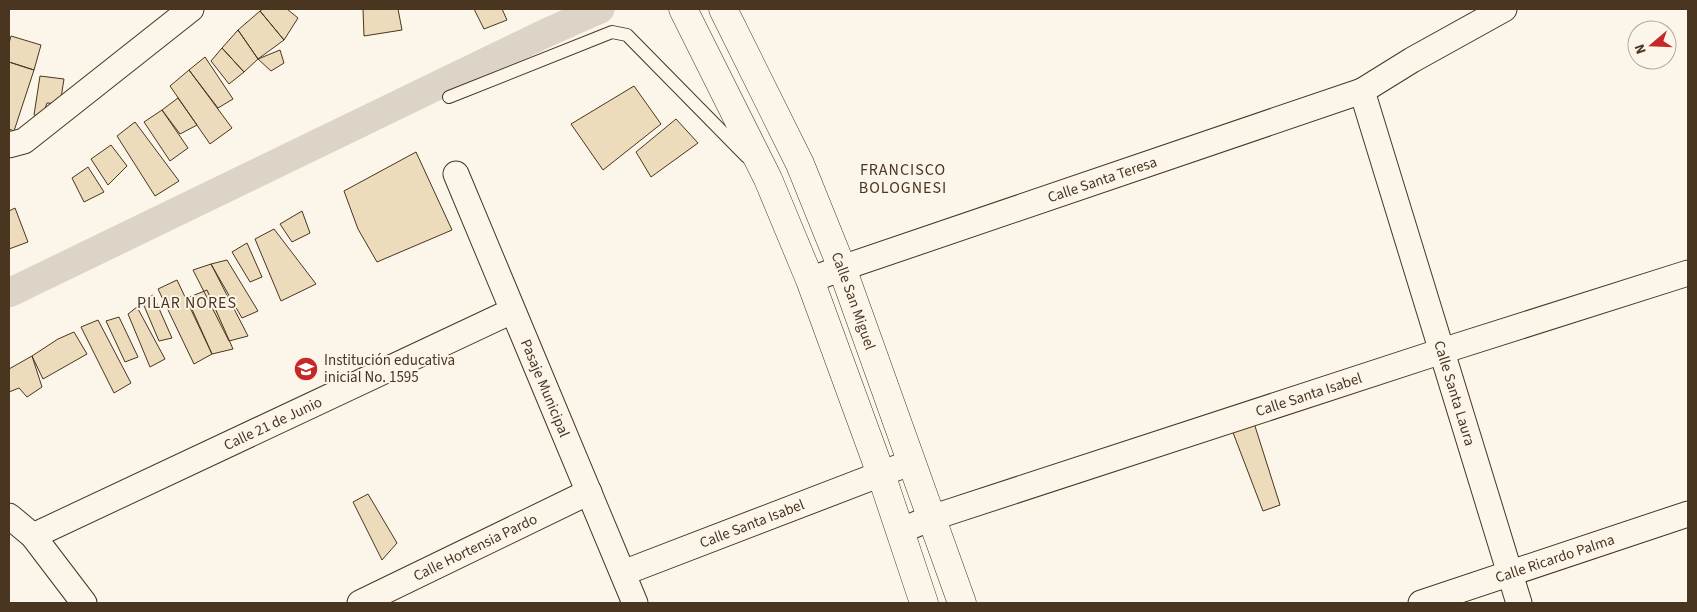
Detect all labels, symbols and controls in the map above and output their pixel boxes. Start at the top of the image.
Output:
north arrow [1627,20,1677,70]
text: N [1630,41,1652,57]
street label: Calle Santa Teresa [1045,151,1160,208]
district label: FRANCISCO BOLOGNESI [859,159,947,199]
street label: Calle San Miguel [826,249,881,353]
district label: PILAR NORES [137,292,237,314]
street label: Pasaje Municipal [516,336,575,441]
street label: Calle Santa Laura [1429,338,1481,448]
place label: Institución educativa inicial No. 1595 [324,350,455,388]
school or university icon: Institución educativa inicial No. 1595 [293,356,319,382]
street label: Calle Santa Isabel [1253,367,1365,422]
street label: Calle 21 de Junio [220,391,325,455]
street label: Calle Santa Isabel [696,494,807,553]
street label: Calle Hortensia Pardo [410,508,541,586]
street label: Calle Ricardo Palma [1492,529,1617,588]

